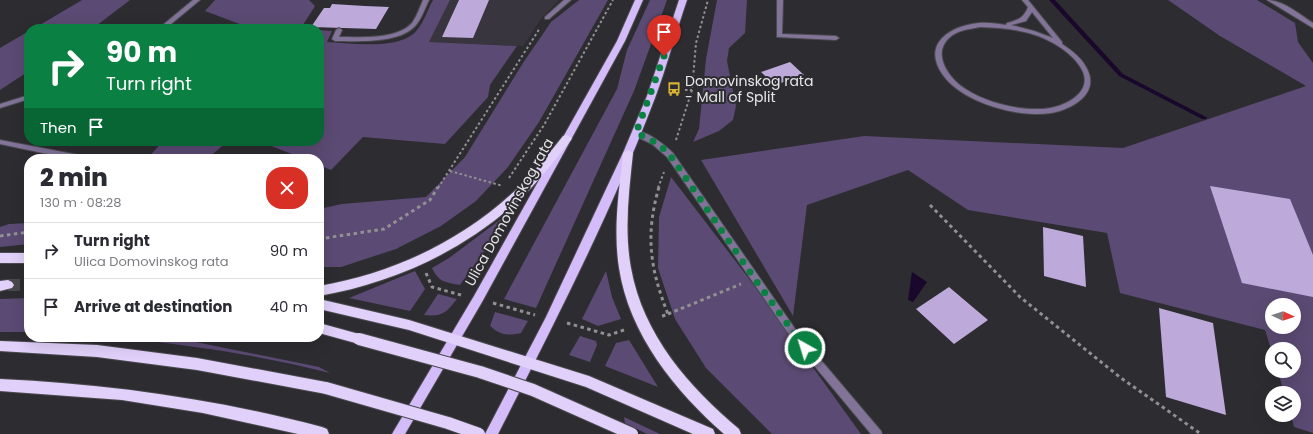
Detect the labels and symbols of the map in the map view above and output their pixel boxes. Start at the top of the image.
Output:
pin [647,15,681,56]
place label: Domovinskog rata - Mall of Split [685,71,813,107]
bus stop icon: Domovinskog rata - Mall of Split [666,81,682,97]
street label: Ulica Domovinskog rata [460,134,558,290]
north arrow [1265,298,1301,334]
position arrow [784,327,826,369]

